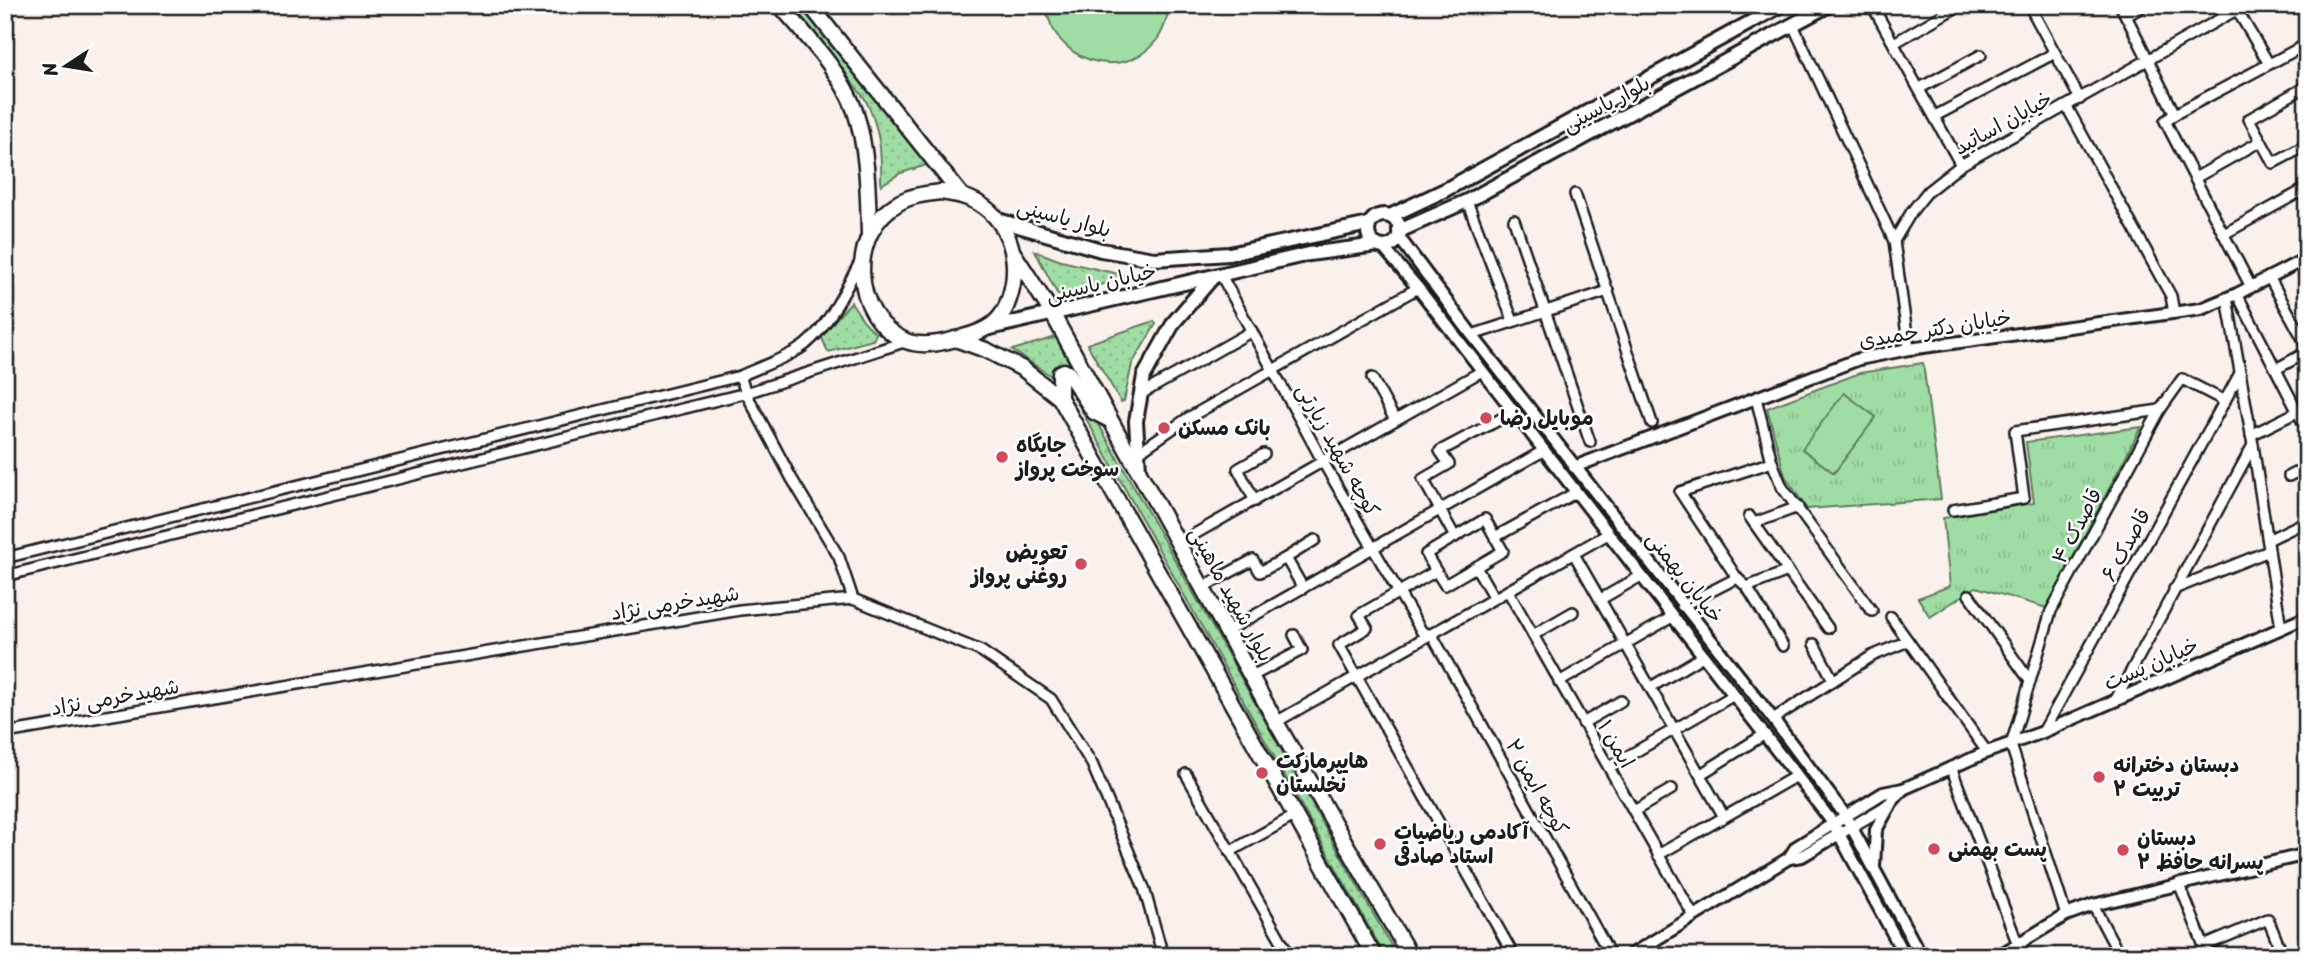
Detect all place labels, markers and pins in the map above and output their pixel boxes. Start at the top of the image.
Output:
place label: موبایل رضا [1500,399,1594,437]
place label: بانک مسکن [1178,409,1271,447]
marker: موبایل رضا [1478,410,1494,426]
marker: بانک مسکن [1156,420,1172,436]
place label: جایگاه سوخت پرواز [1014,426,1119,488]
marker: جایگاه سوخت پرواز [994,449,1010,465]
place label: تعویض روغنی پرواز [969,533,1068,595]
marker: تعویض روغنی پرواز [1073,556,1089,572]
place label: هایپرمارکت نخلستان [1276,742,1368,804]
place label: دبستان دخترانه تربیت ۲ [2113,746,2239,808]
marker: هایپرمارکت نخلستان [1254,765,1270,781]
marker: دبستان دخترانه تربیت ۲ [2091,769,2107,785]
place label: آکادمی ریاضیات استاد صادقی [1394,813,1530,875]
place label: دبستان پسرانه حافظ ۲ [2137,819,2263,881]
place label: پست بهمنی [1948,830,2047,868]
marker: آکادمی ریاضیات استاد صادقی [1372,836,1388,852]
marker: پست بهمنی [1926,841,1942,857]
marker: دبستان پسرانه حافظ ۲ [2115,842,2131,858]

